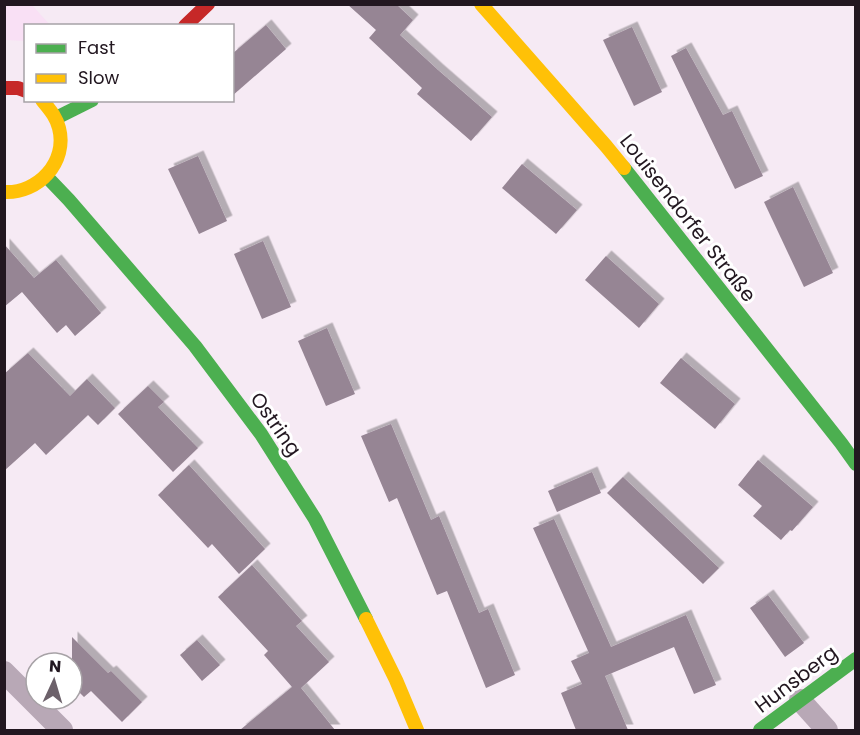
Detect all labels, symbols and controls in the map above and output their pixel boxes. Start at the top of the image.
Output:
legend [24,24,234,102]
text: Fast [78,35,115,60]
text: Slow [78,65,120,90]
street label: Louisendorfer Straße [613,128,763,308]
street label: Ostring [244,386,308,462]
street label: Hunsberg [749,639,843,719]
north arrow [24,651,84,711]
text: N [48,655,62,678]

